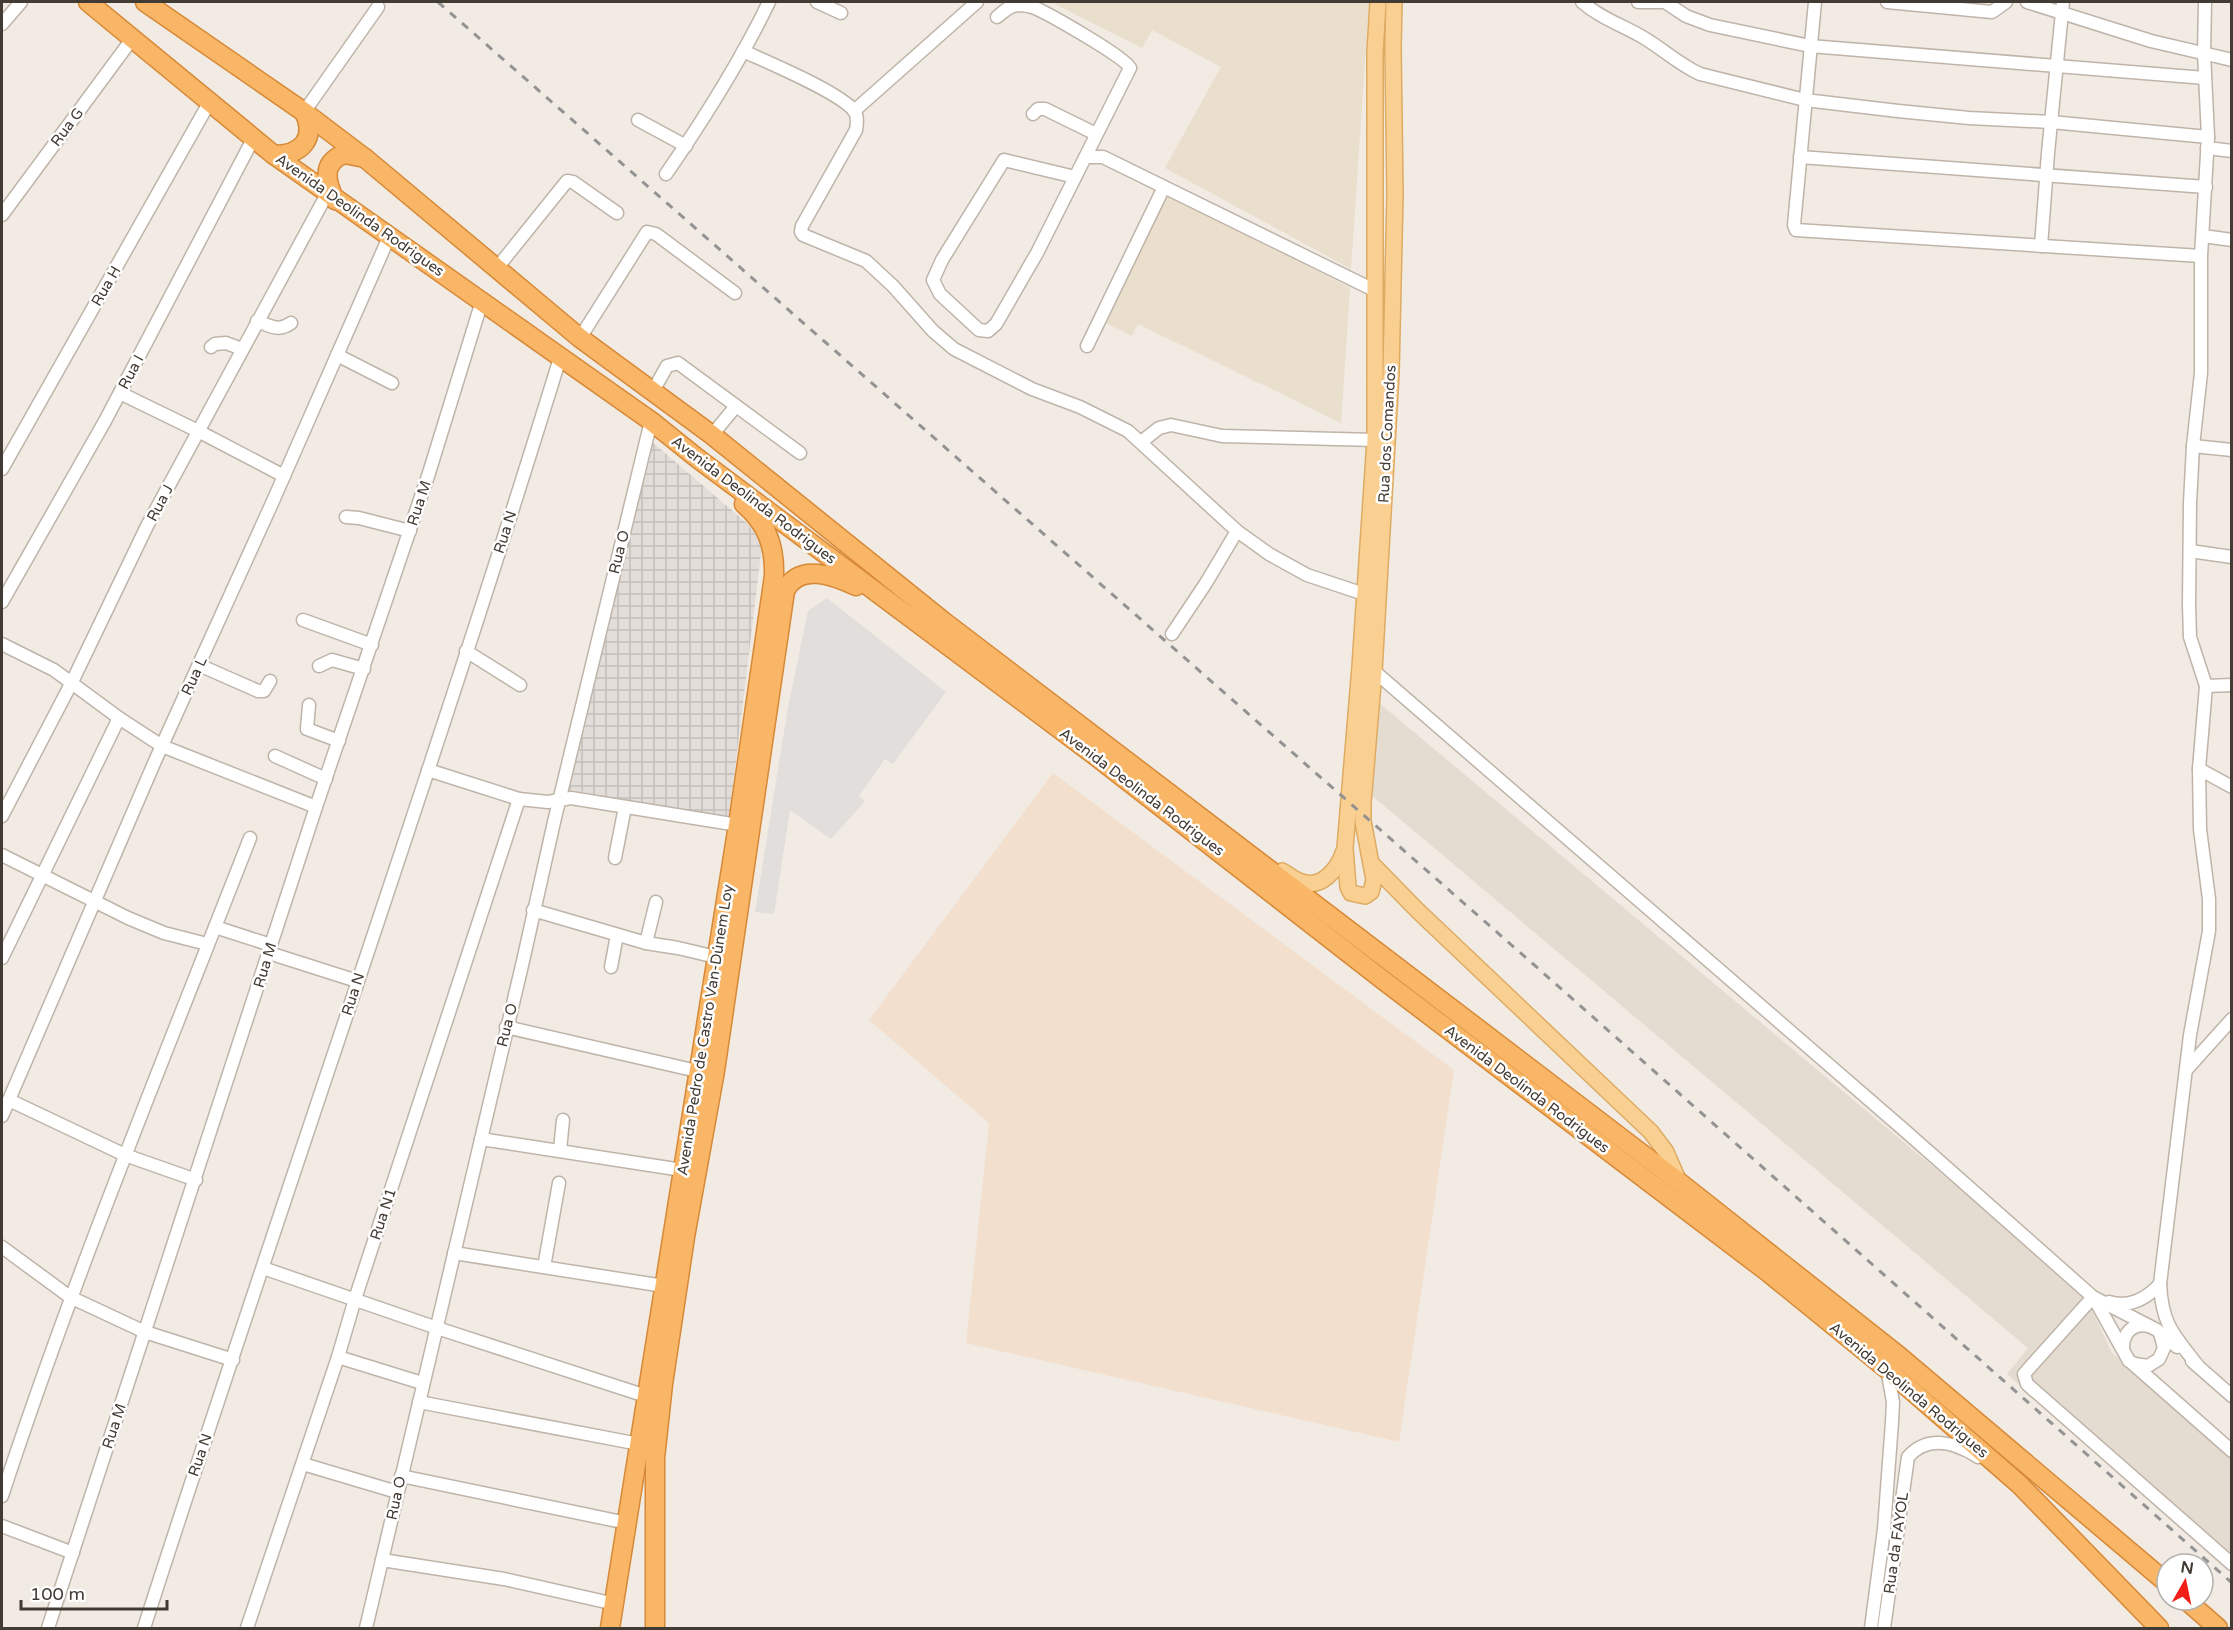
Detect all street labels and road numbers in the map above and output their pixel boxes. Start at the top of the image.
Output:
street label: Rua G [47,104,87,150]
street label: Avenida Deolinda Rodrigues [272,150,448,280]
street label: Rua H [87,263,125,309]
street label: Rua I [115,352,147,392]
street label: Rua dos Comandos [1374,364,1400,504]
street label: Avenida Deolinda Rodrigues [668,432,840,568]
street label: Rua M [403,478,435,528]
street label: Rua J [143,481,177,525]
street label: Rua N [490,508,520,556]
street label: Rua O [605,528,633,576]
street label: Rua L [177,653,211,698]
street label: Avenida Deolinda Rodrigues [1056,724,1228,860]
street label: Avenida Pedro de Castro Van-Dúnem Loy [673,883,737,1177]
street label: Rua M [250,940,280,990]
street label: Rua N [338,970,368,1018]
street label: Rua O [493,1001,521,1049]
street label: Avenida Deolinda Rodrigues [1441,1021,1613,1157]
street label: Rua N1 [366,1186,400,1242]
street label: Avenida Deolinda Rodrigues [1826,1318,1992,1462]
street label: Rua M [98,1401,130,1451]
street label: Rua N [184,1431,216,1479]
street label: Rua O [383,1474,409,1522]
street label: Rua da FAYOL [1880,1491,1912,1595]

